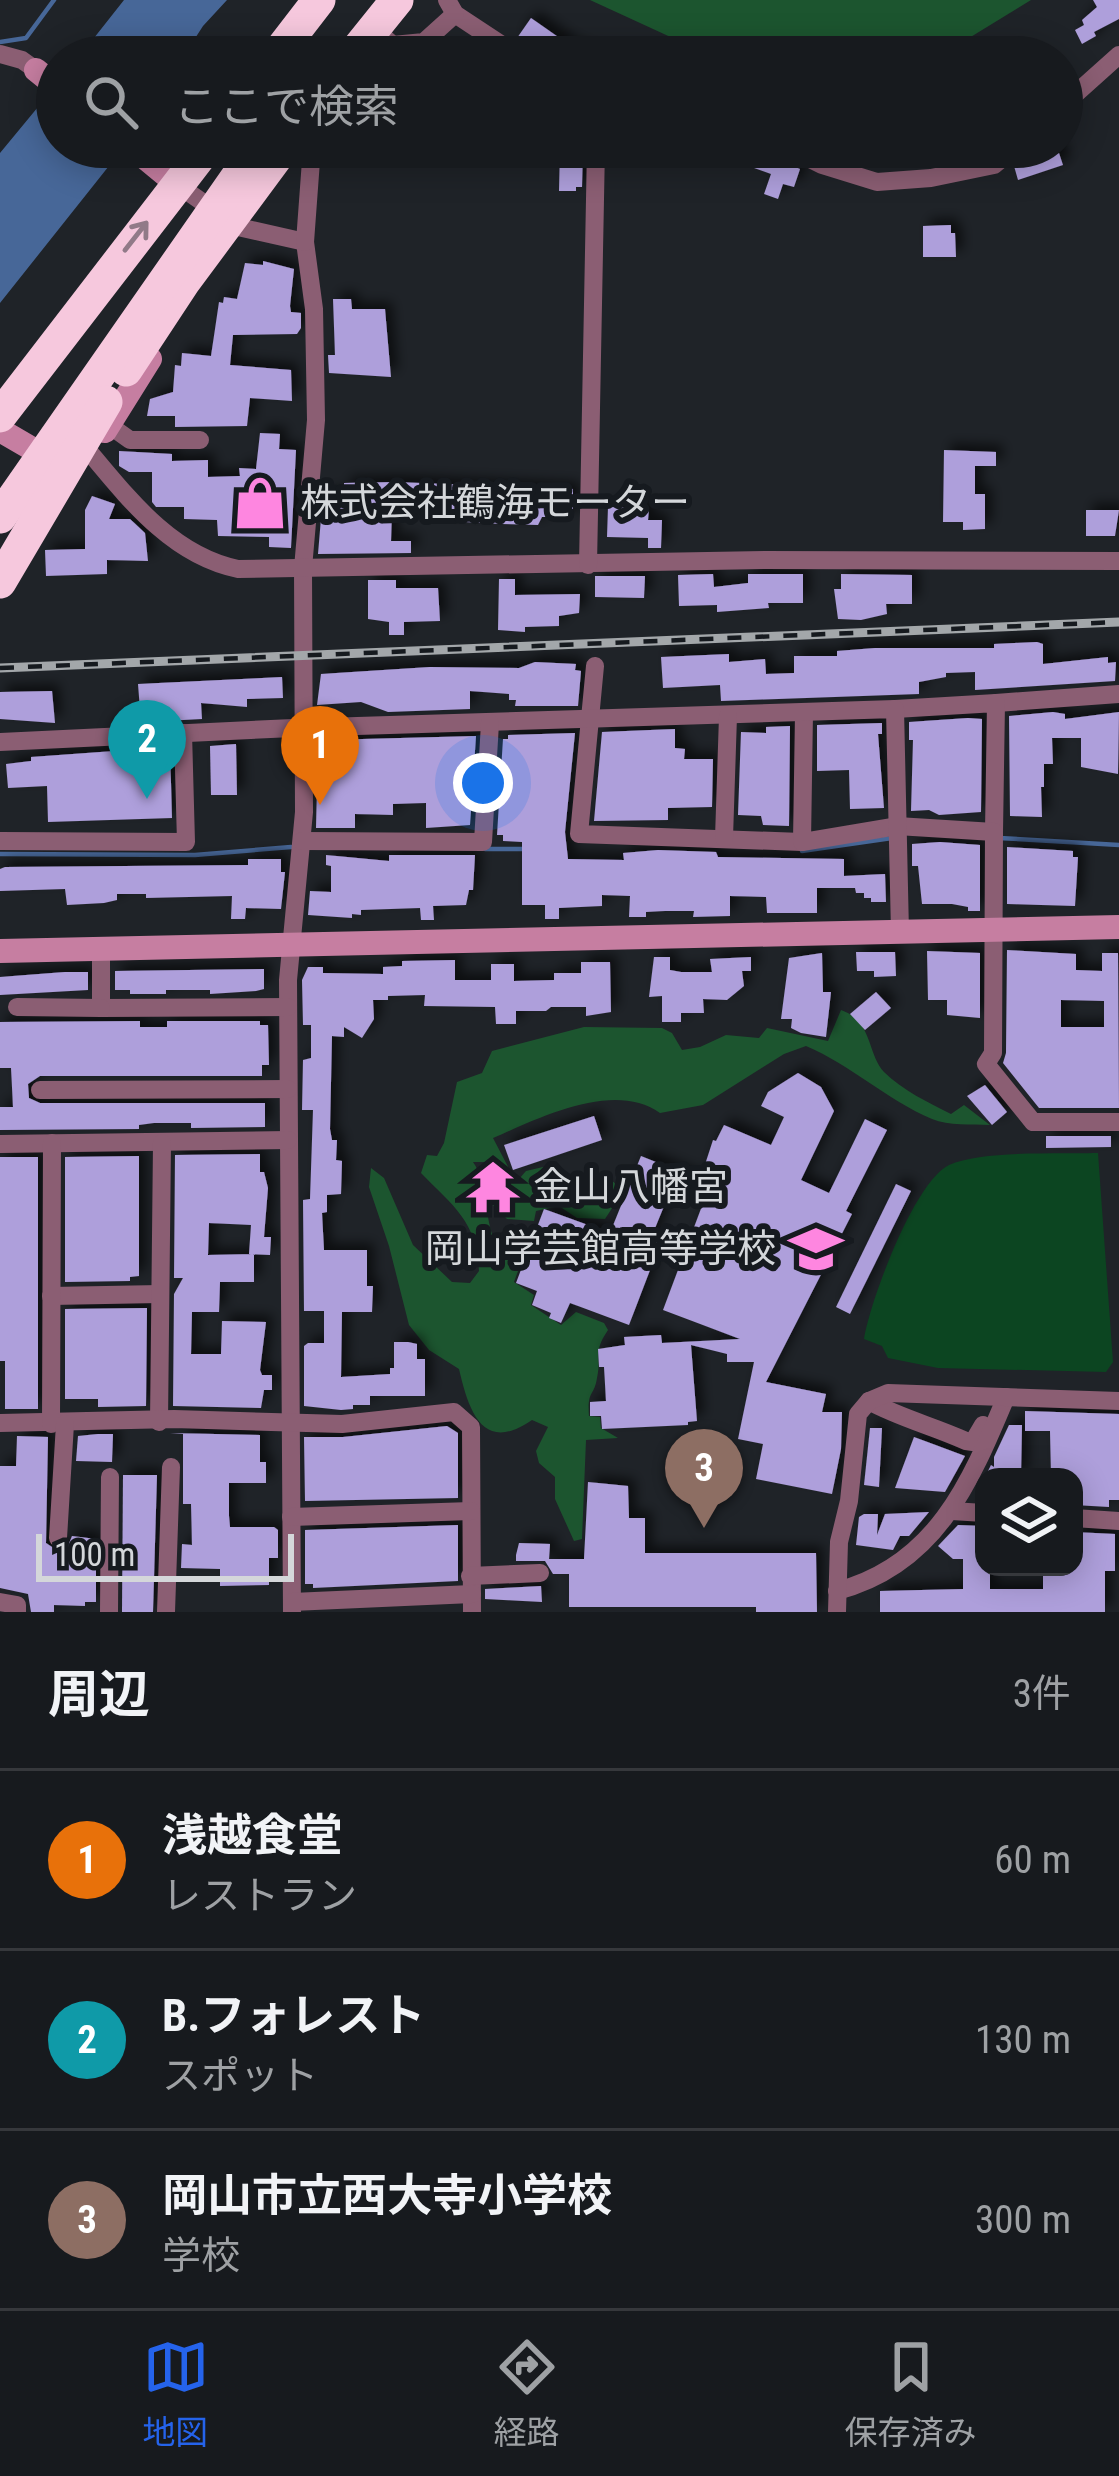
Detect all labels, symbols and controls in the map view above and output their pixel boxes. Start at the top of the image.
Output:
search box [36,36,1083,168]
icon: search [78,69,144,135]
text: ここで検索 [174,80,399,133]
one-way arrow [123,221,149,253]
shop icon: 株式会社鶴海モーター [231,474,289,532]
place label: 株式会社鶴海モーター [300,480,690,526]
pin: 2 [108,700,186,799]
pin: 1 [281,706,359,805]
your location [453,753,513,813]
temple icon: 金山八幡宮 [464,1158,522,1216]
place label: 金山八幡宮 [533,1164,728,1210]
school or university icon: 岡山学芸館高等学校 [787,1220,845,1278]
place label: 岡山学芸館高等学校 [425,1226,776,1272]
pin: 3 [665,1429,743,1528]
map controls [975,1468,1083,1576]
button: layers [975,1468,1083,1576]
scale bar [36,1528,294,1581]
text: 100 m [54,1535,135,1574]
text: 周辺 [48,1665,150,1724]
text: 3件 [1013,1671,1071,1717]
text: 浅越食堂 [162,1809,342,1862]
text: 1 [77,1837,97,1883]
text: 60 m [994,1837,1071,1883]
text: レストラン [162,1873,357,1919]
text: B.フォレスト [162,1989,425,2042]
text: 2 [77,2017,97,2063]
text: 130 m [975,2017,1071,2063]
text: スポット [162,2053,318,2099]
text: 岡山市立西大寺小学校 [162,2169,612,2222]
text: 3 [77,2197,97,2243]
text: 300 m [975,2197,1071,2243]
text: 学校 [162,2233,240,2279]
tab: 地図 [143,2334,209,2454]
tab: 経路 [494,2334,560,2454]
tab: 保存済み [845,2334,977,2454]

